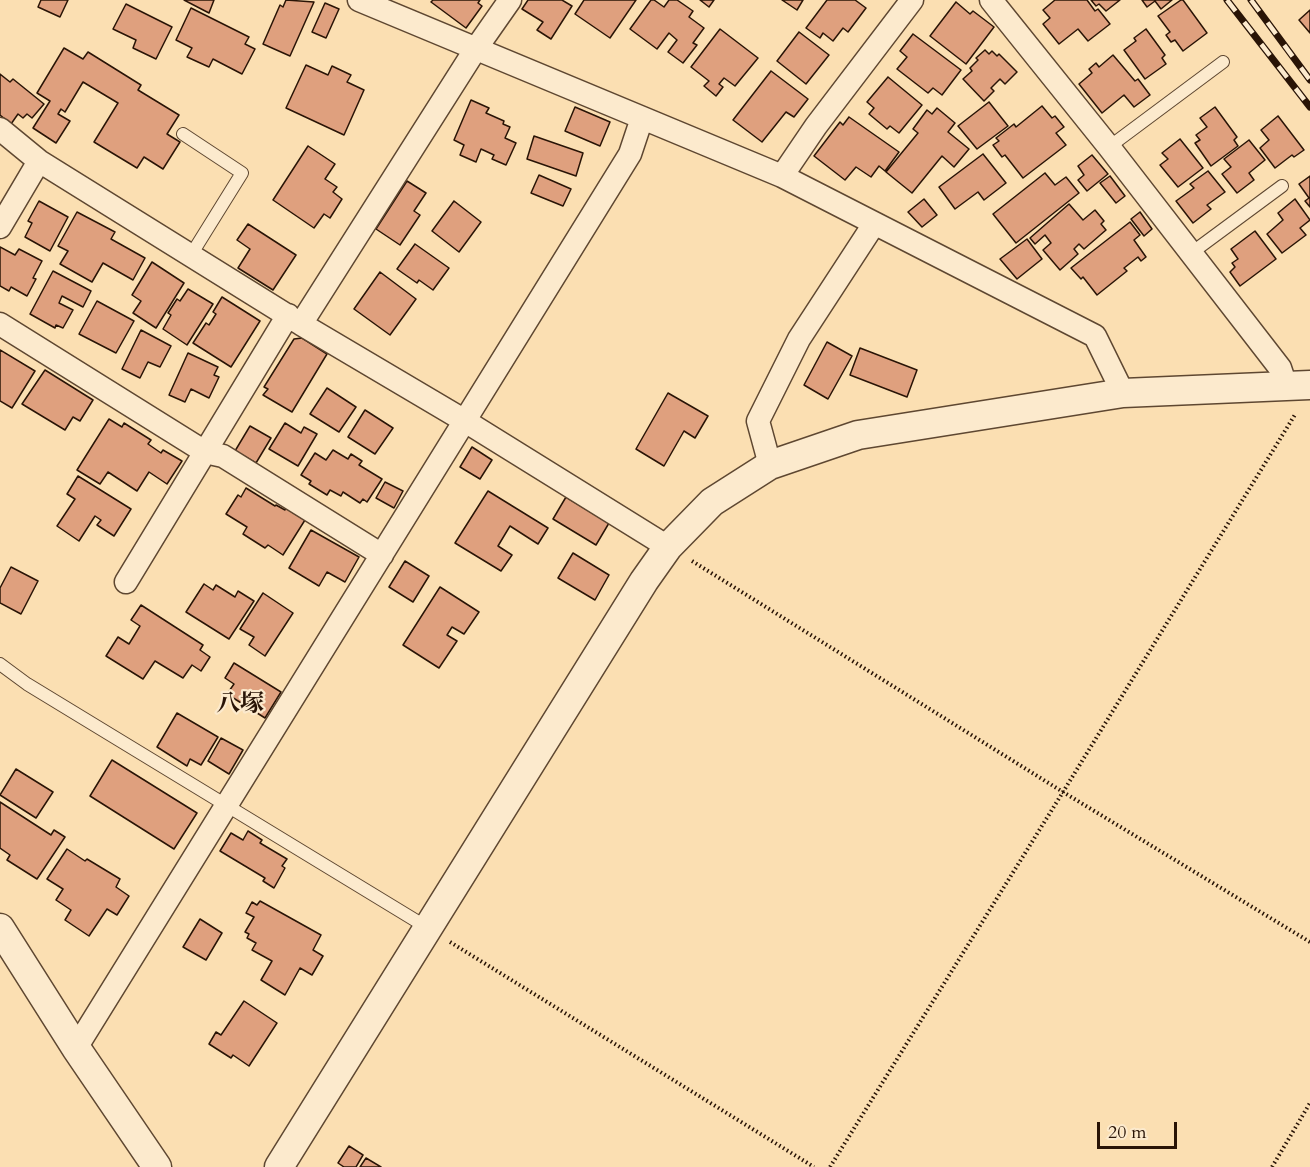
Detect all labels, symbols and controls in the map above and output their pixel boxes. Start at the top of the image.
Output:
district label: 八塚 [216,691,264,719]
scale bar [1100,1110,1180,1148]
text: 20 m [1108,1120,1147,1145]

